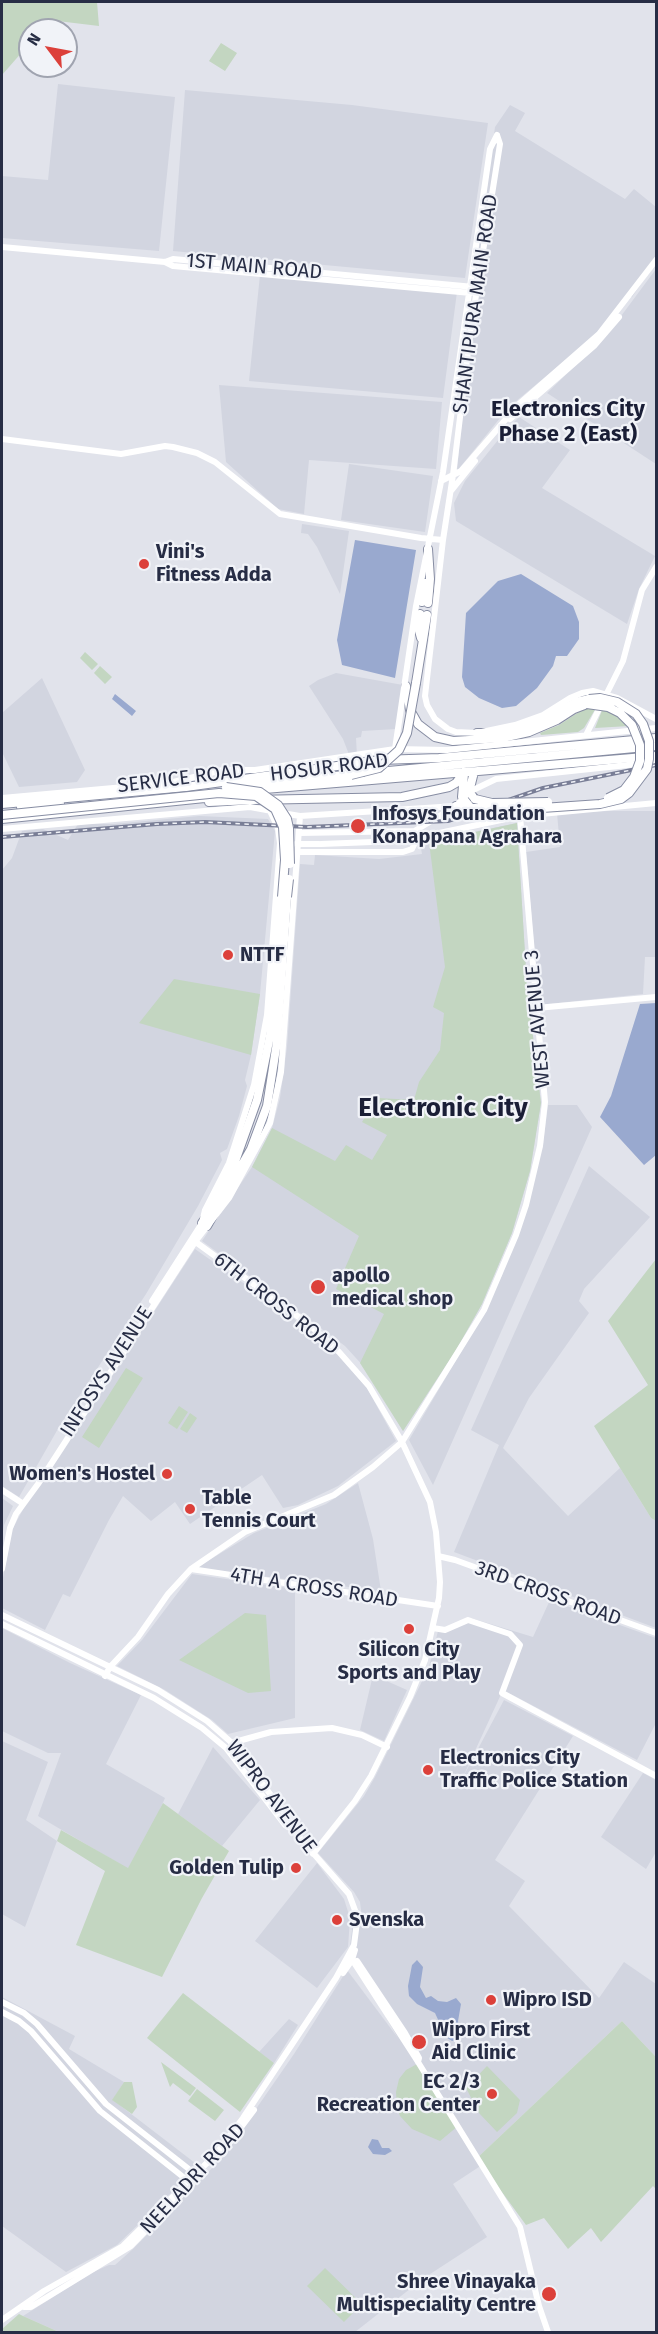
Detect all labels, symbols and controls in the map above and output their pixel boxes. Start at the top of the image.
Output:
north arrow [18,18,78,78]
text: N [23,30,45,49]
street label: SHANTIPURA MAIN ROAD [449,193,503,415]
street label: 1ST MAIN ROAD [185,249,323,285]
district label: Electronics City Phase 2 (East) [491,397,645,448]
place label: Vini's Fitness Adda [156,540,272,587]
marker: Vini's Fitness Adda [137,557,151,571]
street label: HOSUR ROAD [269,749,389,787]
street label: SERVICE ROAD [116,759,246,799]
place label: Infosys Foundation Konappana Agrahara [372,802,562,849]
marker: Infosys Foundation Konappana Agrahara [349,817,367,835]
place label: NTTF [240,943,285,967]
marker: NTTF [221,948,235,962]
street label: WEST AVENUE 3 [520,949,556,1089]
district label: Electronic City [358,1093,528,1125]
street label: 6TH CROSS ROAD [208,1248,344,1360]
place label: apollo medical shop [332,1264,453,1311]
marker: apollo medical shop [309,1278,327,1296]
street label: INFOSYS AVENUE [56,1302,158,1442]
place label: Women's Hostel [9,1462,155,1486]
marker: Women's Hostel [160,1467,174,1481]
place label: Table Tennis Court [202,1486,316,1533]
marker: Table Tennis Court [183,1502,197,1516]
street label: 3RD CROSS ROAD [472,1556,624,1632]
street label: 4TH A CROSS ROAD [228,1563,400,1613]
marker: Silicon City Sports and Play [402,1622,416,1636]
place label: Silicon City Sports and Play [337,1638,481,1685]
street label: WIPRO AVENUE [221,1736,321,1858]
place label: Electronics City Traffic Police Station [440,1746,628,1793]
marker: Electronics City Traffic Police Station [421,1763,435,1777]
place label: Golden Tulip [169,1856,284,1880]
marker: Golden Tulip [289,1861,303,1875]
place label: Svenska [349,1908,424,1932]
marker: Svenska [330,1913,344,1927]
place label: Wipro ISD [503,1988,592,2012]
marker: Wipro ISD [484,1993,498,2007]
place label: Wipro First Aid Clinic [432,2018,530,2065]
marker: Wipro First Aid Clinic [410,2033,428,2051]
place label: EC 2/3 Recreation Center [317,2070,480,2117]
marker: EC 2/3 Recreation Center [485,2087,499,2101]
street label: NEELADRI ROAD [136,2119,250,2239]
place label: Shree Vinayaka Multispeciality Centre [337,2270,536,2317]
marker: Shree Vinayaka Multispeciality Centre [540,2285,558,2303]

